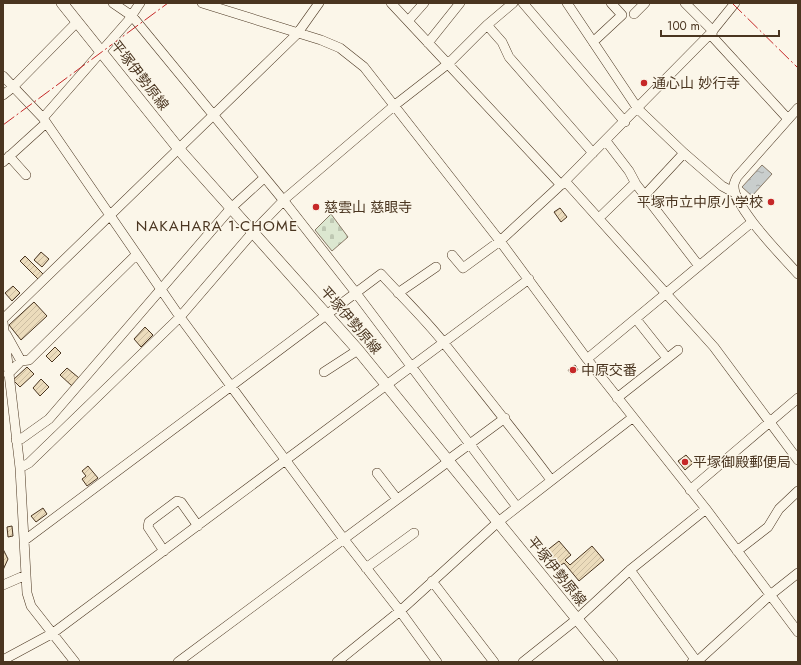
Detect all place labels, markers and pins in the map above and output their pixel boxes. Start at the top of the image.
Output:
place label: 通心山 妙行寺 [652,73,740,93]
marker: 通心山 妙行寺 [639,78,649,88]
place label: 平塚市立中原小学校 [637,192,763,212]
place label: 慈雲山 慈眼寺 [324,197,412,217]
marker: 平塚市立中原小学校 [766,197,776,207]
marker: 慈雲山 慈眼寺 [311,202,321,212]
place label: 中原交番 [581,360,637,380]
marker: 中原交番 [568,365,578,375]
place label: 平塚御殿郵便局 [693,452,791,472]
marker: 平塚御殿郵便局 [680,457,690,467]

